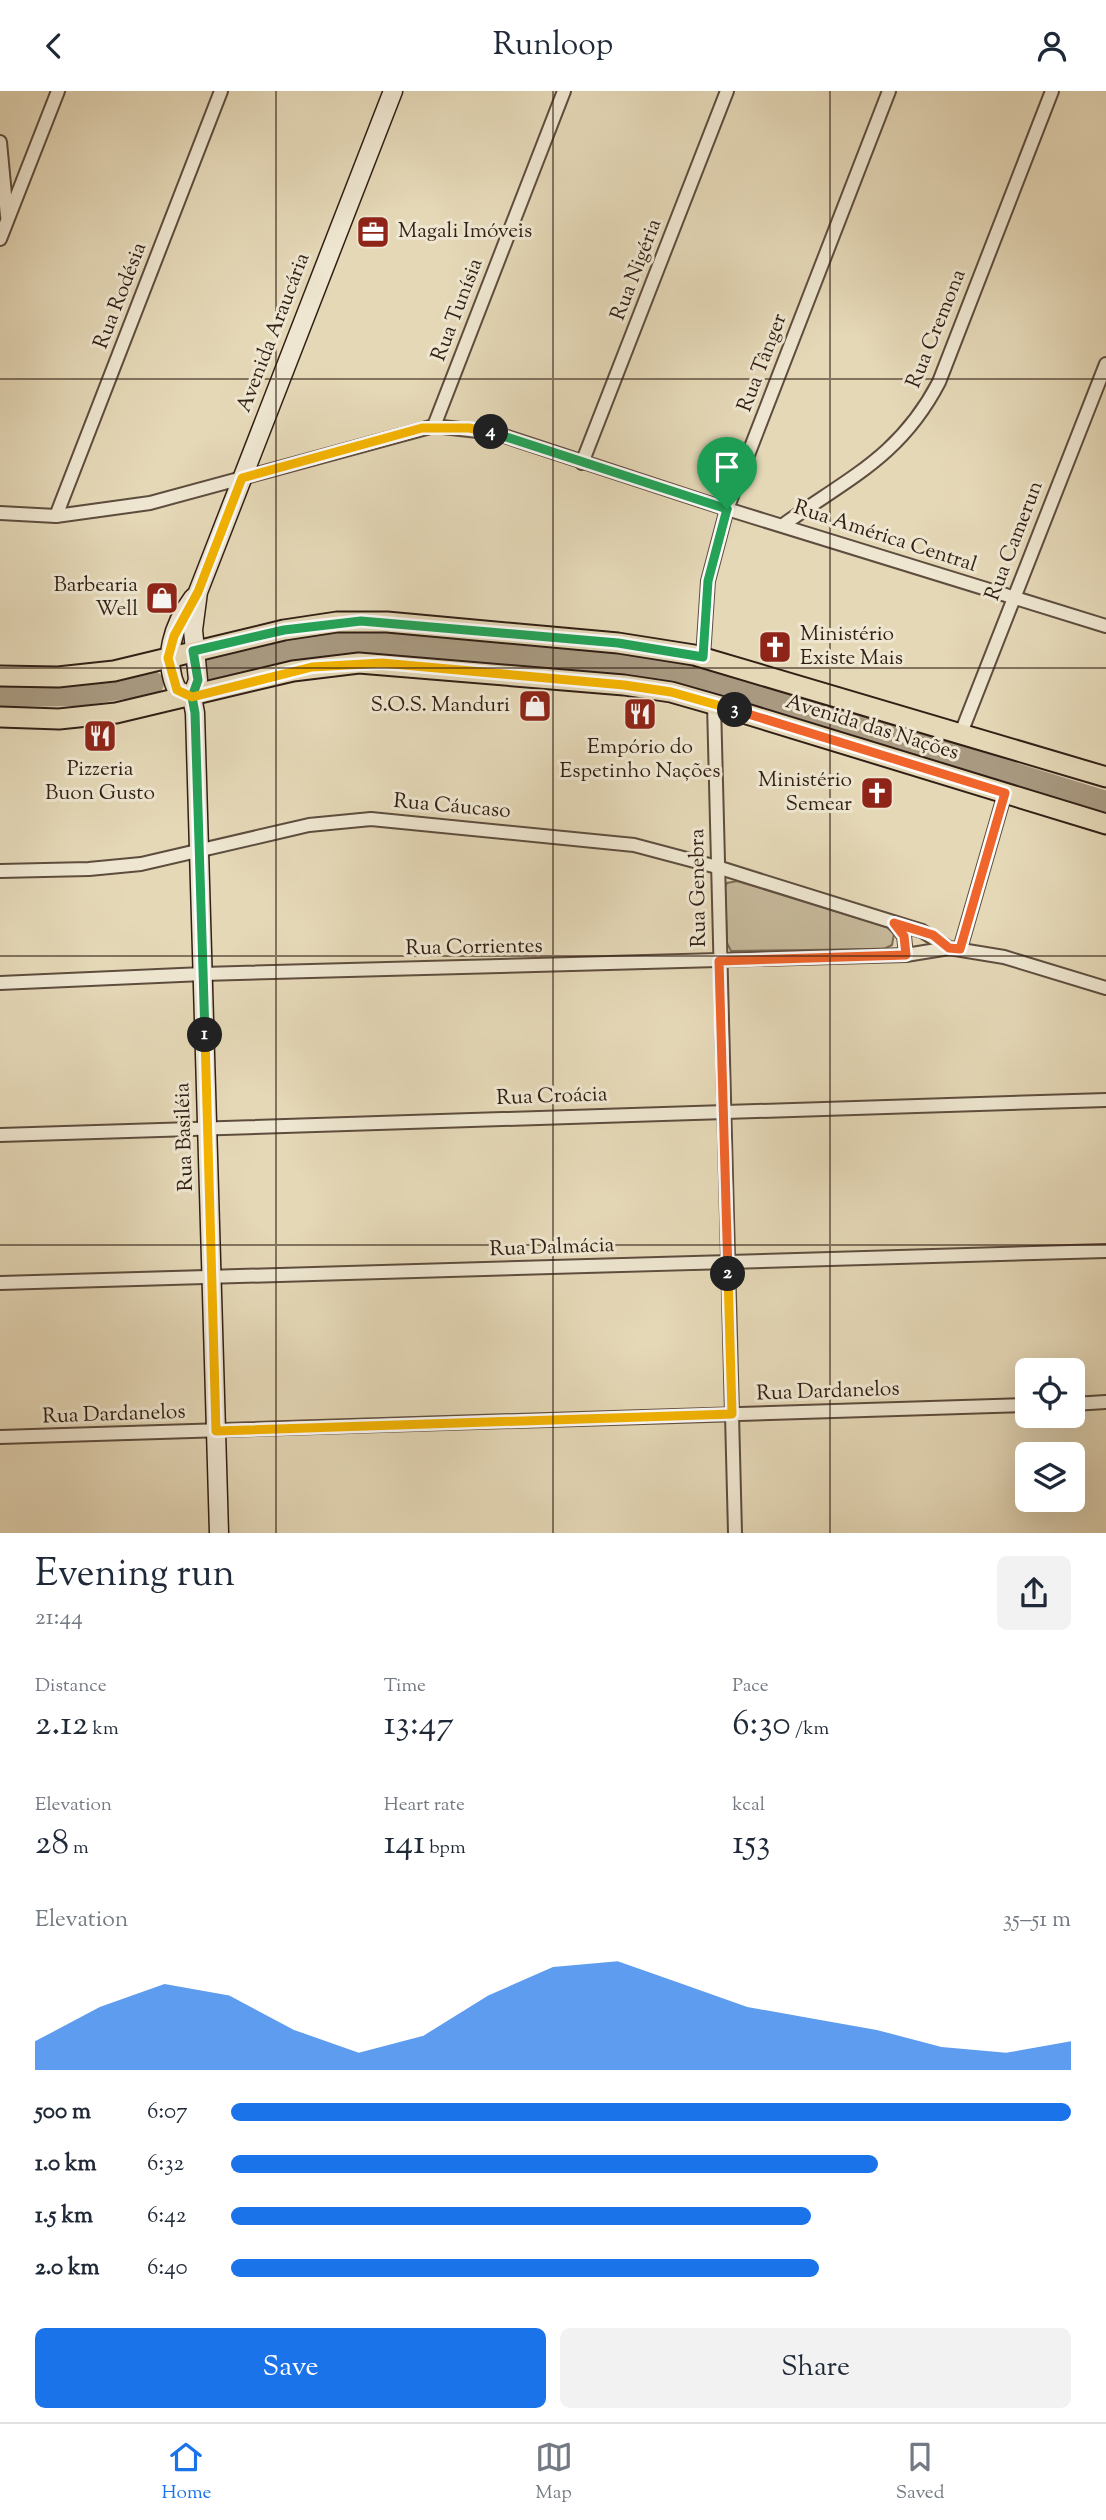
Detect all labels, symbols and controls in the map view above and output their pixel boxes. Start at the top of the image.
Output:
text: Runloop [493,23,613,69]
icon: back [35,27,73,65]
icon: person [1033,27,1071,65]
office icon: Magali Imóveis [354,213,392,251]
street label: Rua Nigéria [604,215,670,325]
place label: Magali Imóveis [398,217,532,247]
street label: Rua Rodésia [87,238,155,354]
street label: Avenida Araucária [230,249,318,417]
street label: Rua Tunísia [425,254,491,366]
street label: Rua Cremona [900,265,975,393]
street label: Rua Tânger [730,309,796,417]
pin: 4 [474,415,508,449]
text: 4 [486,418,495,445]
pin [697,437,757,509]
icon: arrive [708,448,746,486]
street label: Rua Camerun [978,477,1052,605]
street label: Rua América Central [790,493,981,581]
place label: Barbearia Well [54,571,138,625]
shop icon: Barbearia Well [143,579,181,617]
place label: Ministério Existe Mais [800,620,903,674]
church icon: Ministério Existe Mais [756,628,794,666]
shop icon: S.O.S. Manduri [516,687,554,725]
street label: Avenida das Nações [782,687,962,769]
place label: S.O.S. Manduri [371,691,510,721]
pin: 3 [718,693,752,727]
restaurant icon: Empório do Espetinho Nações [621,695,659,733]
text: 3 [731,696,738,723]
restaurant icon: Pizzeria Buon Gusto [81,717,119,755]
place label: Empório do Espetinho Nações [560,733,720,787]
place label: Pizzeria Buon Gusto [45,755,155,809]
place label: Ministério Semear [758,766,852,820]
church icon: Ministério Semear [858,774,896,812]
street label: Rua Cáucaso [392,787,512,827]
street label: Rua Genebra [683,828,715,948]
street label: Rua Corrientes [405,932,543,964]
pin: 1 [188,1017,222,1053]
text: 1 [201,1021,208,1048]
street label: Rua Croácia [496,1080,608,1114]
street label: Rua Basiléia [168,1082,202,1192]
street label: Rua Dalmácia [489,1231,615,1265]
pin: 2 [710,1257,746,1291]
text: 2 [723,1260,732,1287]
map controls [1015,1358,1085,1512]
button: locate [1015,1358,1085,1428]
street label: Rua Dardanelos [756,1375,900,1409]
street label: Rua Dardanelos [42,1398,186,1432]
button: layers [1015,1442,1085,1512]
text: Evening run [35,1549,235,1603]
button: share [997,1556,1071,1630]
text: 21:44 [35,1602,83,1635]
text: Distance [35,1673,107,1700]
text: Time [384,1673,426,1700]
text: Pace [732,1673,769,1700]
text: 2.12 [35,1700,88,1751]
text: 13:47 [384,1700,454,1751]
text: 6:30 [732,1700,791,1751]
text: km [88,1716,119,1743]
text: /km [791,1716,829,1743]
text: Elevation [35,1792,112,1819]
text: Heart rate [384,1792,465,1819]
text: kcal [732,1792,765,1819]
text: 28 [35,1819,69,1870]
text: 141 [384,1819,425,1870]
text: 153 [732,1819,770,1870]
text: m [69,1835,89,1862]
text: bpm [425,1835,466,1862]
text: Elevation [35,1904,128,1937]
text: 35–51 m [1003,1904,1071,1937]
text: 500 m [35,2096,91,2129]
text: 6:07 [147,2096,188,2129]
text: 1.0 km [35,2148,97,2181]
text: 6:32 [147,2148,184,2181]
text: 1.5 km [35,2200,93,2233]
text: 6:42 [147,2200,187,2233]
text: 2.0 km [35,2252,100,2285]
text: 6:40 [147,2252,188,2285]
button: Save [35,2328,546,2408]
button: Share [560,2328,1071,2408]
tab: Home [162,2438,211,2507]
tab: Map [535,2438,573,2507]
tab: Saved [896,2438,944,2507]

